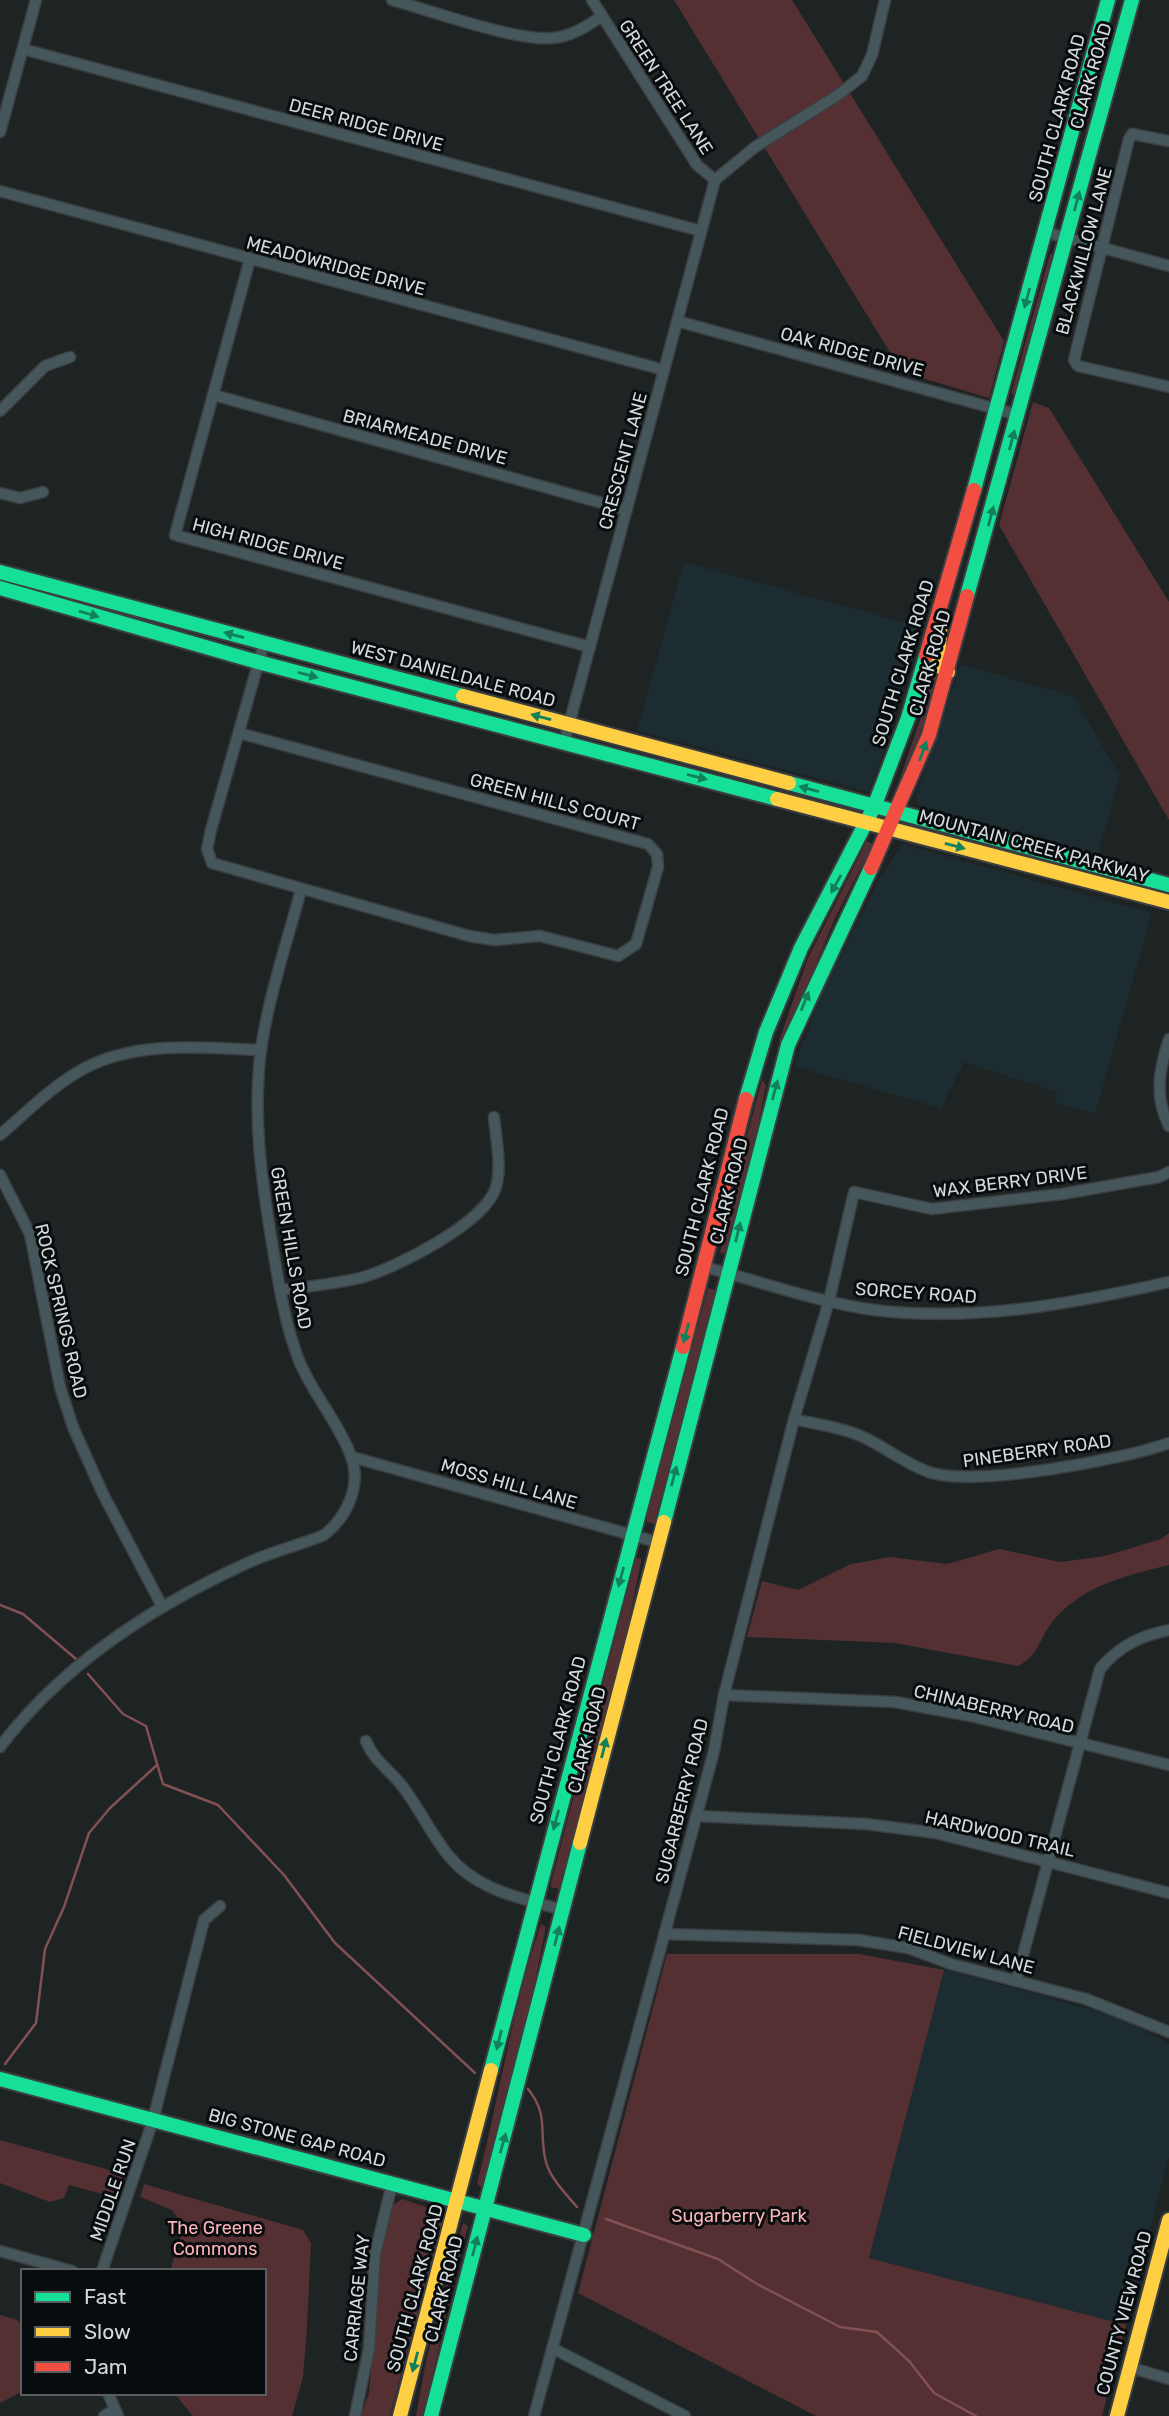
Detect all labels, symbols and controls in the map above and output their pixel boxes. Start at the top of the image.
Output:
street label: GREEN TREE LANE [614,15,718,159]
street label: CLARK ROAD [1065,20,1117,132]
street label: SOUTH CLARK ROAD [1024,32,1090,204]
street label: DEER RIDGE DRIVE [286,94,446,156]
street label: BLACKWILLOW LANE [1051,165,1117,337]
one-way arrow [1072,189,1083,211]
street label: MEADOWRIDGE DRIVE [244,231,428,301]
one-way arrow [1022,288,1032,309]
street label: OAK RIDGE DRIVE [778,322,926,382]
street label: CRESCENT LANE [594,390,652,532]
street label: BRIARMEADE DRIVE [340,404,510,470]
one-way arrow [1007,429,1017,450]
one-way arrow [986,506,996,527]
street label: HIGH RIDGE DRIVE [190,513,346,575]
street label: SOUTH CLARK ROAD [867,577,939,749]
street label: CLARK ROAD [905,607,955,719]
one-way arrow [78,609,100,620]
one-way arrow [223,629,245,640]
street label: WEST DANIELDALE ROAD [348,636,558,712]
one-way arrow [298,671,319,681]
one-way arrow [531,712,552,722]
one-way arrow [918,740,929,761]
street label: GREEN HILLS COURT [467,769,643,835]
one-way arrow [687,772,709,783]
one-way arrow [798,783,819,793]
street label: MOUNTAIN CREEK PARKWAY [917,805,1152,887]
one-way arrow [944,841,966,852]
one-way arrow [830,874,842,893]
one-way arrow [800,990,811,1011]
one-way arrow [770,1079,781,1101]
street label: SOUTH CLARK ROAD [670,1105,734,1279]
street label: CLARK ROAD [705,1135,753,1247]
street label: WAX BERRY DRIVE [932,1162,1088,1202]
street label: GREEN HILLS ROAD [266,1165,316,1331]
street label: ROCK SPRINGS ROAD [30,1221,92,1401]
one-way arrow [733,1221,744,1243]
street label: SORCEY ROAD [854,1278,978,1308]
one-way arrow [680,1322,691,1344]
street label: PINEBERRY ROAD [961,1430,1113,1472]
street label: MOSS HILL LANE [438,1454,580,1514]
one-way arrow [670,1465,680,1486]
one-way arrow [615,1566,626,1588]
street label: SOUTH CLARK ROAD [525,1654,591,1826]
street label: CHINABERRY ROAD [912,1680,1076,1738]
street label: CLARK ROAD [563,1684,611,1796]
street label: SUGARBERRY ROAD [651,1716,713,1886]
one-way arrow [599,1737,610,1759]
street label: HARDWOOD TRAIL [923,1806,1077,1862]
one-way arrow [550,1809,561,1831]
street label: FIELDVIEW LANE [895,1921,1037,1979]
one-way arrow [552,1924,563,1946]
one-way arrow [493,2030,504,2052]
street label: BIG STONE GAP ROAD [206,2104,388,2172]
one-way arrow [498,2132,509,2154]
street label: MIDDLE RUN [85,2136,141,2244]
street label: SOUTH CLARK ROAD [382,2202,448,2374]
park label: Sugarberry Park [671,2205,807,2227]
park label: The Greene Commons [167,2217,263,2260]
street label: COUNTY VIEW ROAD [1091,2228,1157,2398]
street label: CARRIAGE WAY [339,2233,375,2363]
street label: CLARK ROAD [420,2233,468,2345]
one-way arrow [470,2235,481,2257]
legend [21,2269,266,2395]
text: Fast [84,2284,126,2309]
text: Slow [84,2319,131,2344]
one-way arrow [409,2352,419,2373]
text: Jam [84,2354,128,2379]

